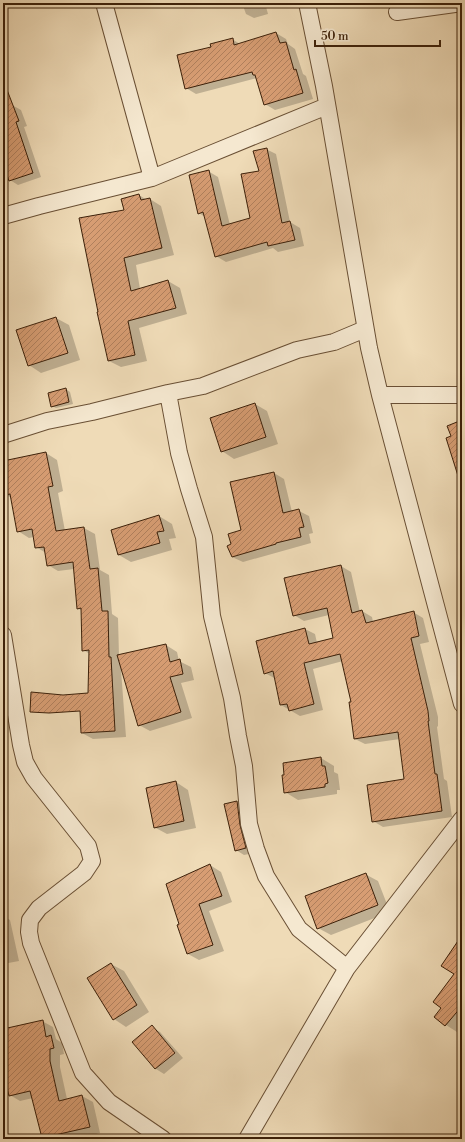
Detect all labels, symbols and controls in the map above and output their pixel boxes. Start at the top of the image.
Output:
scale bar [315,22,440,48]
text: 50 m [321,29,349,44]

